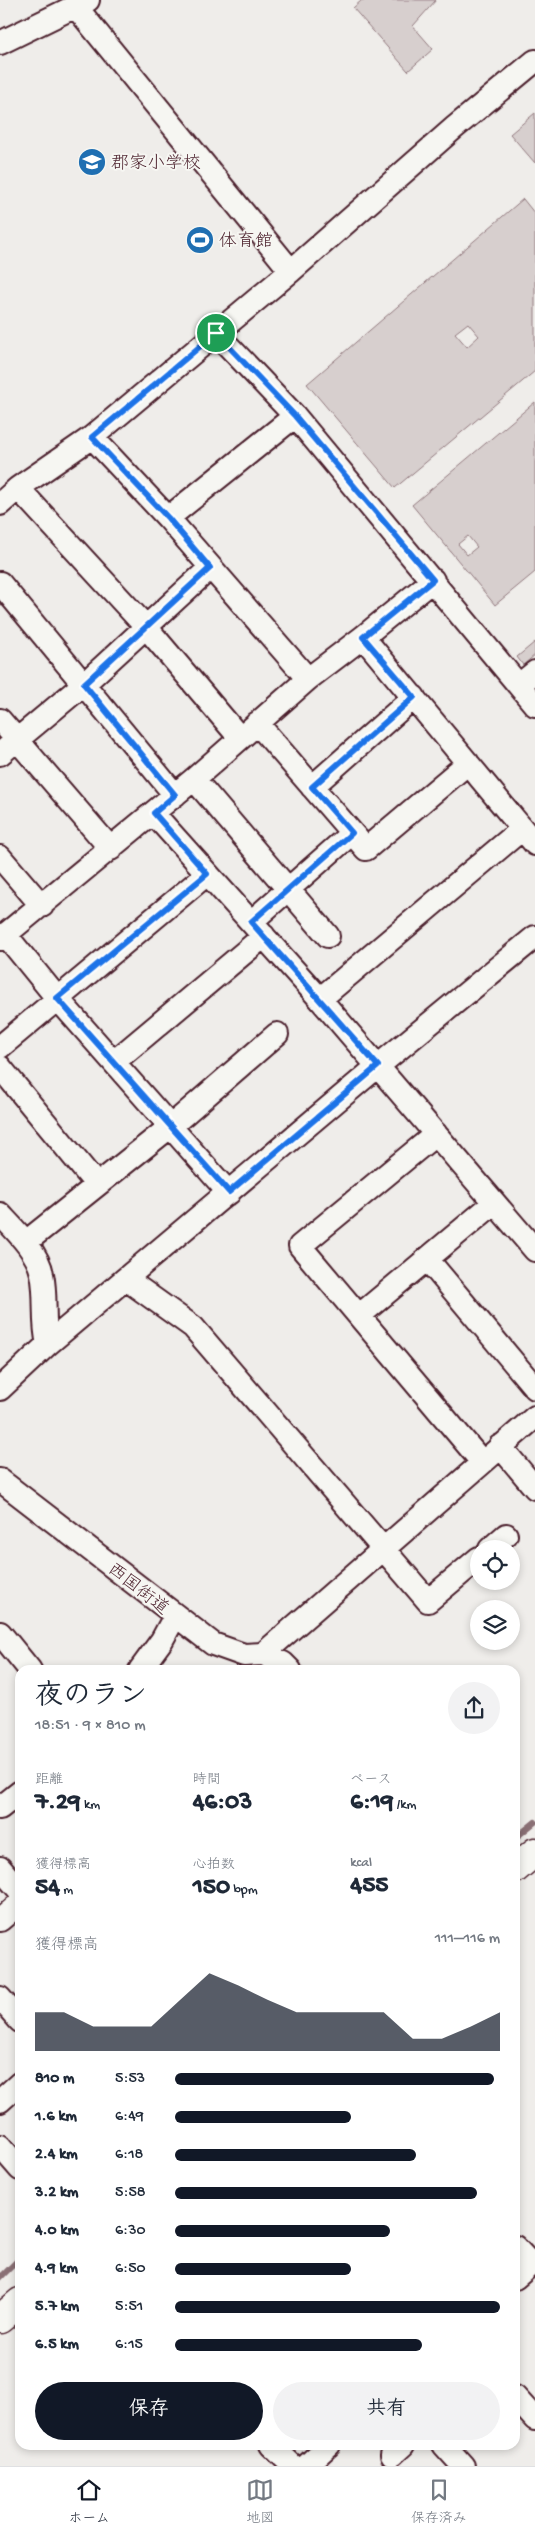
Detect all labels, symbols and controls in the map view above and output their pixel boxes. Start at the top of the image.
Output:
school or university icon: 郡家小学校 [77,147,107,177]
place label: 郡家小学校 [111,153,201,175]
sports icon: 体育館 [185,225,215,255]
place label: 体育館 [219,231,273,253]
pin [195,312,237,354]
icon: arrive [202,319,230,347]
map controls [470,1540,520,1650]
button: locate [470,1540,520,1590]
street label: 西国街道 [103,1559,173,1620]
button: layers [470,1600,520,1650]
text: 夜のラン [35,1681,147,1714]
button: share [448,1682,500,1734]
text: 18:51 · 9 × 810 m [35,1717,146,1736]
text: 距離 [35,1772,63,1789]
text: 時間 [193,1772,221,1789]
text: ペース [350,1772,392,1789]
text: 7.29 [35,1789,81,1818]
text: 46:03 [193,1789,252,1818]
text: 6:19 [350,1789,393,1818]
text: km [81,1797,100,1814]
text: /km [393,1797,416,1814]
text: kcal [350,1855,372,1872]
text: 獲得標高 [35,1857,91,1874]
text: 心拍数 [193,1857,235,1874]
text: 455 [350,1872,388,1901]
text: 54 [35,1874,60,1903]
text: 150 [193,1874,230,1903]
text: m [60,1882,73,1899]
text: bpm [230,1882,258,1899]
text: 111–116 m [435,1930,500,1949]
text: 獲得標高 [35,1937,99,1956]
text: 810 m [35,2070,74,2089]
text: 5:53 [115,2070,145,2089]
text: 1.6 km [35,2108,77,2127]
text: 6:49 [115,2108,144,2127]
text: 2.4 km [35,2146,78,2165]
text: 6:18 [115,2146,143,2165]
text: 3.2 km [35,2184,78,2203]
text: 5:58 [115,2184,146,2203]
text: 4.0 km [35,2222,79,2241]
text: 6:30 [115,2222,146,2241]
text: 4.9 km [35,2260,78,2279]
text: 6:50 [115,2260,146,2279]
text: 5.7 km [35,2298,79,2317]
text: 5:51 [115,2298,143,2317]
text: 6.5 km [35,2336,79,2355]
text: 6:15 [115,2336,143,2355]
button: 保存 [35,2382,263,2440]
button: 共有 [273,2382,500,2440]
tab: ホーム [68,2476,110,2528]
tab: 地図 [246,2476,274,2528]
tab: 保存済み [411,2476,467,2528]

